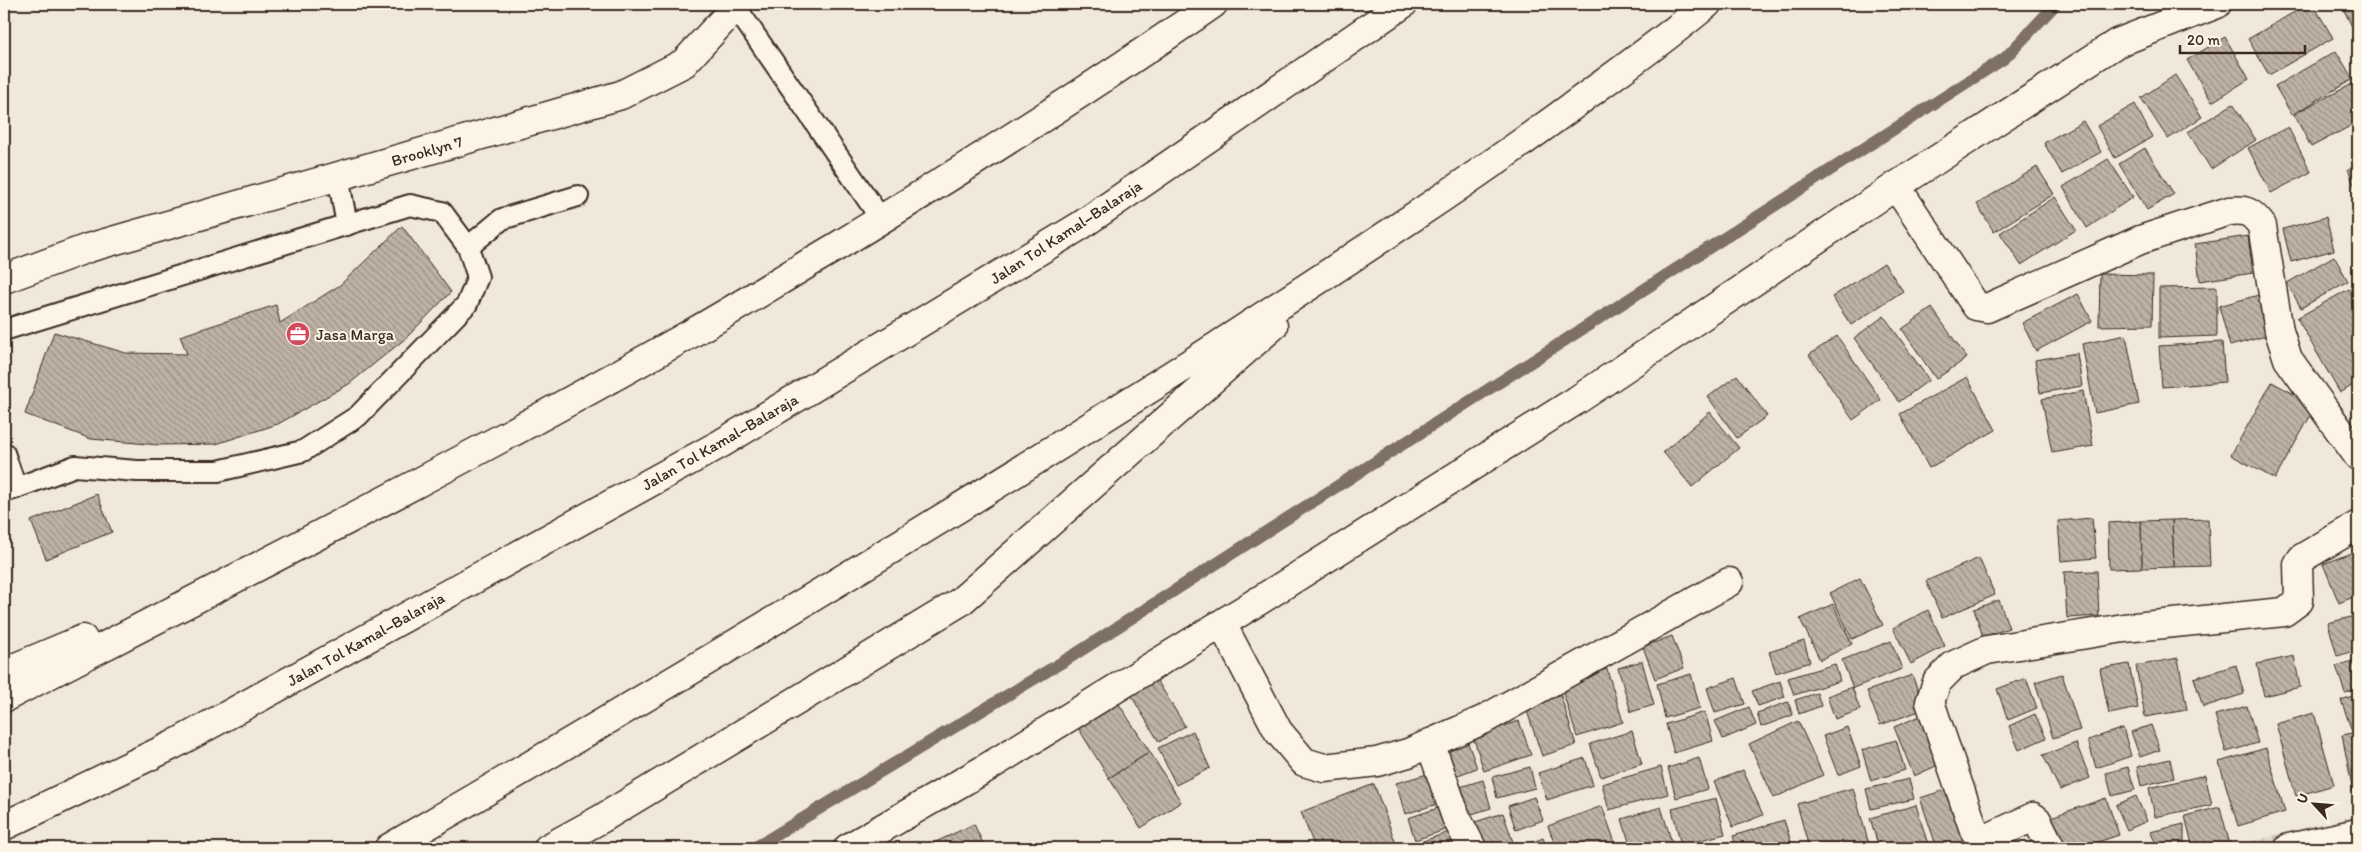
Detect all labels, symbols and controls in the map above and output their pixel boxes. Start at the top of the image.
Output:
scale bar [2180,22,2304,54]
text: 20 m [2187,31,2221,49]
street label: Brooklyn 7 [389,132,465,170]
street label: Jalan Tol Kamal–Balaraja [987,175,1146,288]
office icon: Jasa Marga [285,321,311,347]
place label: Jasa Marga [316,325,395,344]
street label: Jalan Tol Kamal–Balaraja [639,389,802,494]
street label: Jalan Tol Kamal–Balaraja [284,587,449,690]
north arrow [2290,780,2340,830]
text: U [2293,791,2312,806]

